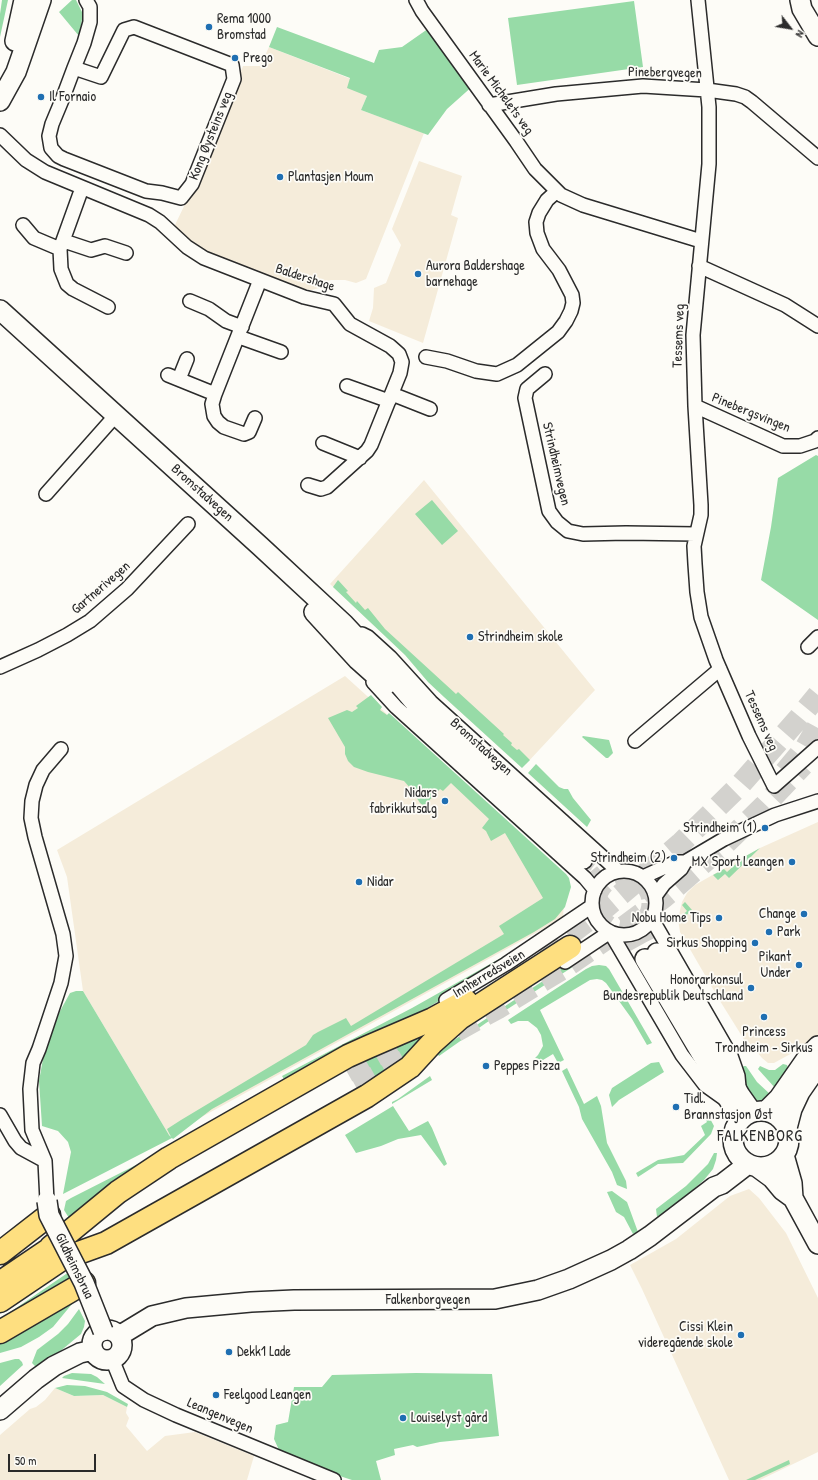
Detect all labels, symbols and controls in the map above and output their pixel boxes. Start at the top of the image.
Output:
north arrow [770,8,810,48]
place label: Rema 1000 Bromstad [217,11,271,44]
marker: Rema 1000 Bromstad [204,22,214,32]
text: N [793,28,808,40]
street label: Marie Michelets veg [465,48,537,138]
place label: Prego [243,50,273,66]
marker: Prego [230,53,240,63]
street label: Pinebergvegen [628,64,702,82]
place label: Il Fornaio [49,89,96,105]
street label: Kong Øysteins veg [186,89,236,183]
marker: Il Fornaio [36,92,46,102]
place label: Plantasjen Moum [288,169,373,185]
marker: Plantasjen Moum [275,172,285,182]
place label: Aurora Baldershage barnehage [426,258,525,290]
street label: Baldershage [273,261,337,295]
marker: Aurora Baldershage barnehage [413,269,423,279]
street label: Tessems veg [669,304,689,368]
street label: Pinebergsvingen [709,390,793,436]
street label: Strindheimvegen [538,421,574,507]
street label: Bromstadvegen [167,461,237,525]
street label: Gartnerivegen [68,558,134,618]
place label: Strindheim skole [478,629,563,645]
marker: Strindheim skole [465,632,475,642]
street label: Tessems veg [740,688,782,754]
street label: Bromstadvegen [446,715,516,779]
place label: Nidars fabrikkutsalg [369,785,437,818]
marker: Nidars fabrikkutsalg [440,796,450,806]
place label: Strindheim (1) [683,820,757,836]
marker: Strindheim (1) [760,823,770,833]
place label: Strindheim (2) [591,850,666,866]
marker: Strindheim (2) [669,853,679,863]
place label: MX Sport Leangen [692,854,784,870]
marker: MX Sport Leangen [787,857,797,867]
place label: Nidar [367,874,394,890]
marker: Nidar [354,877,364,887]
place label: Change [759,906,796,922]
marker: Change [799,909,809,919]
place label: Nobu Home Tips [632,910,711,926]
marker: Nobu Home Tips [714,913,724,923]
place label: Park [777,924,800,940]
marker: Park [764,927,774,937]
place label: Sirkus Shopping [666,935,747,951]
marker: Sirkus Shopping [750,938,760,948]
street label: Innherredsveien [450,946,528,1002]
place label: Pikant Under [759,949,791,982]
marker: Pikant Under [794,960,804,970]
place label: Honorarkonsul Bundesrepublik Deutschland [603,972,743,1004]
marker: Honorarkonsul Bundesrepublik Deutschland [746,983,756,993]
marker: Princess Trondheim - Sirkus [759,1012,769,1022]
place label: Princess Trondheim - Sirkus [715,1024,813,1056]
place label: Peppes Pizza [494,1058,560,1074]
marker: Peppes Pizza [481,1061,491,1071]
place label: Tidl. Brannstasjon Øst [684,1091,772,1124]
marker: Tidl. Brannstasjon Øst [671,1102,681,1112]
district label: FALKENBORG [717,1127,803,1147]
street label: Gildheimsbrua [51,1231,97,1301]
street label: Falkenborgvegen [386,1292,470,1308]
place label: Cissi Klein videregående skole [638,1319,733,1352]
marker: Cissi Klein videregående skole [736,1330,746,1340]
place label: Dekk1 Lade [237,1344,291,1360]
marker: Dekk1 Lade [224,1347,234,1357]
place label: Feelgood Leangen [224,1387,311,1403]
marker: Feelgood Leangen [211,1390,221,1400]
street label: Leangenvegen [184,1395,256,1437]
place label: Louiselyst gård [411,1410,487,1426]
marker: Louiselyst gård [398,1413,408,1423]
scale bar [10,1446,98,1472]
text: 50 m [15,1452,36,1469]

